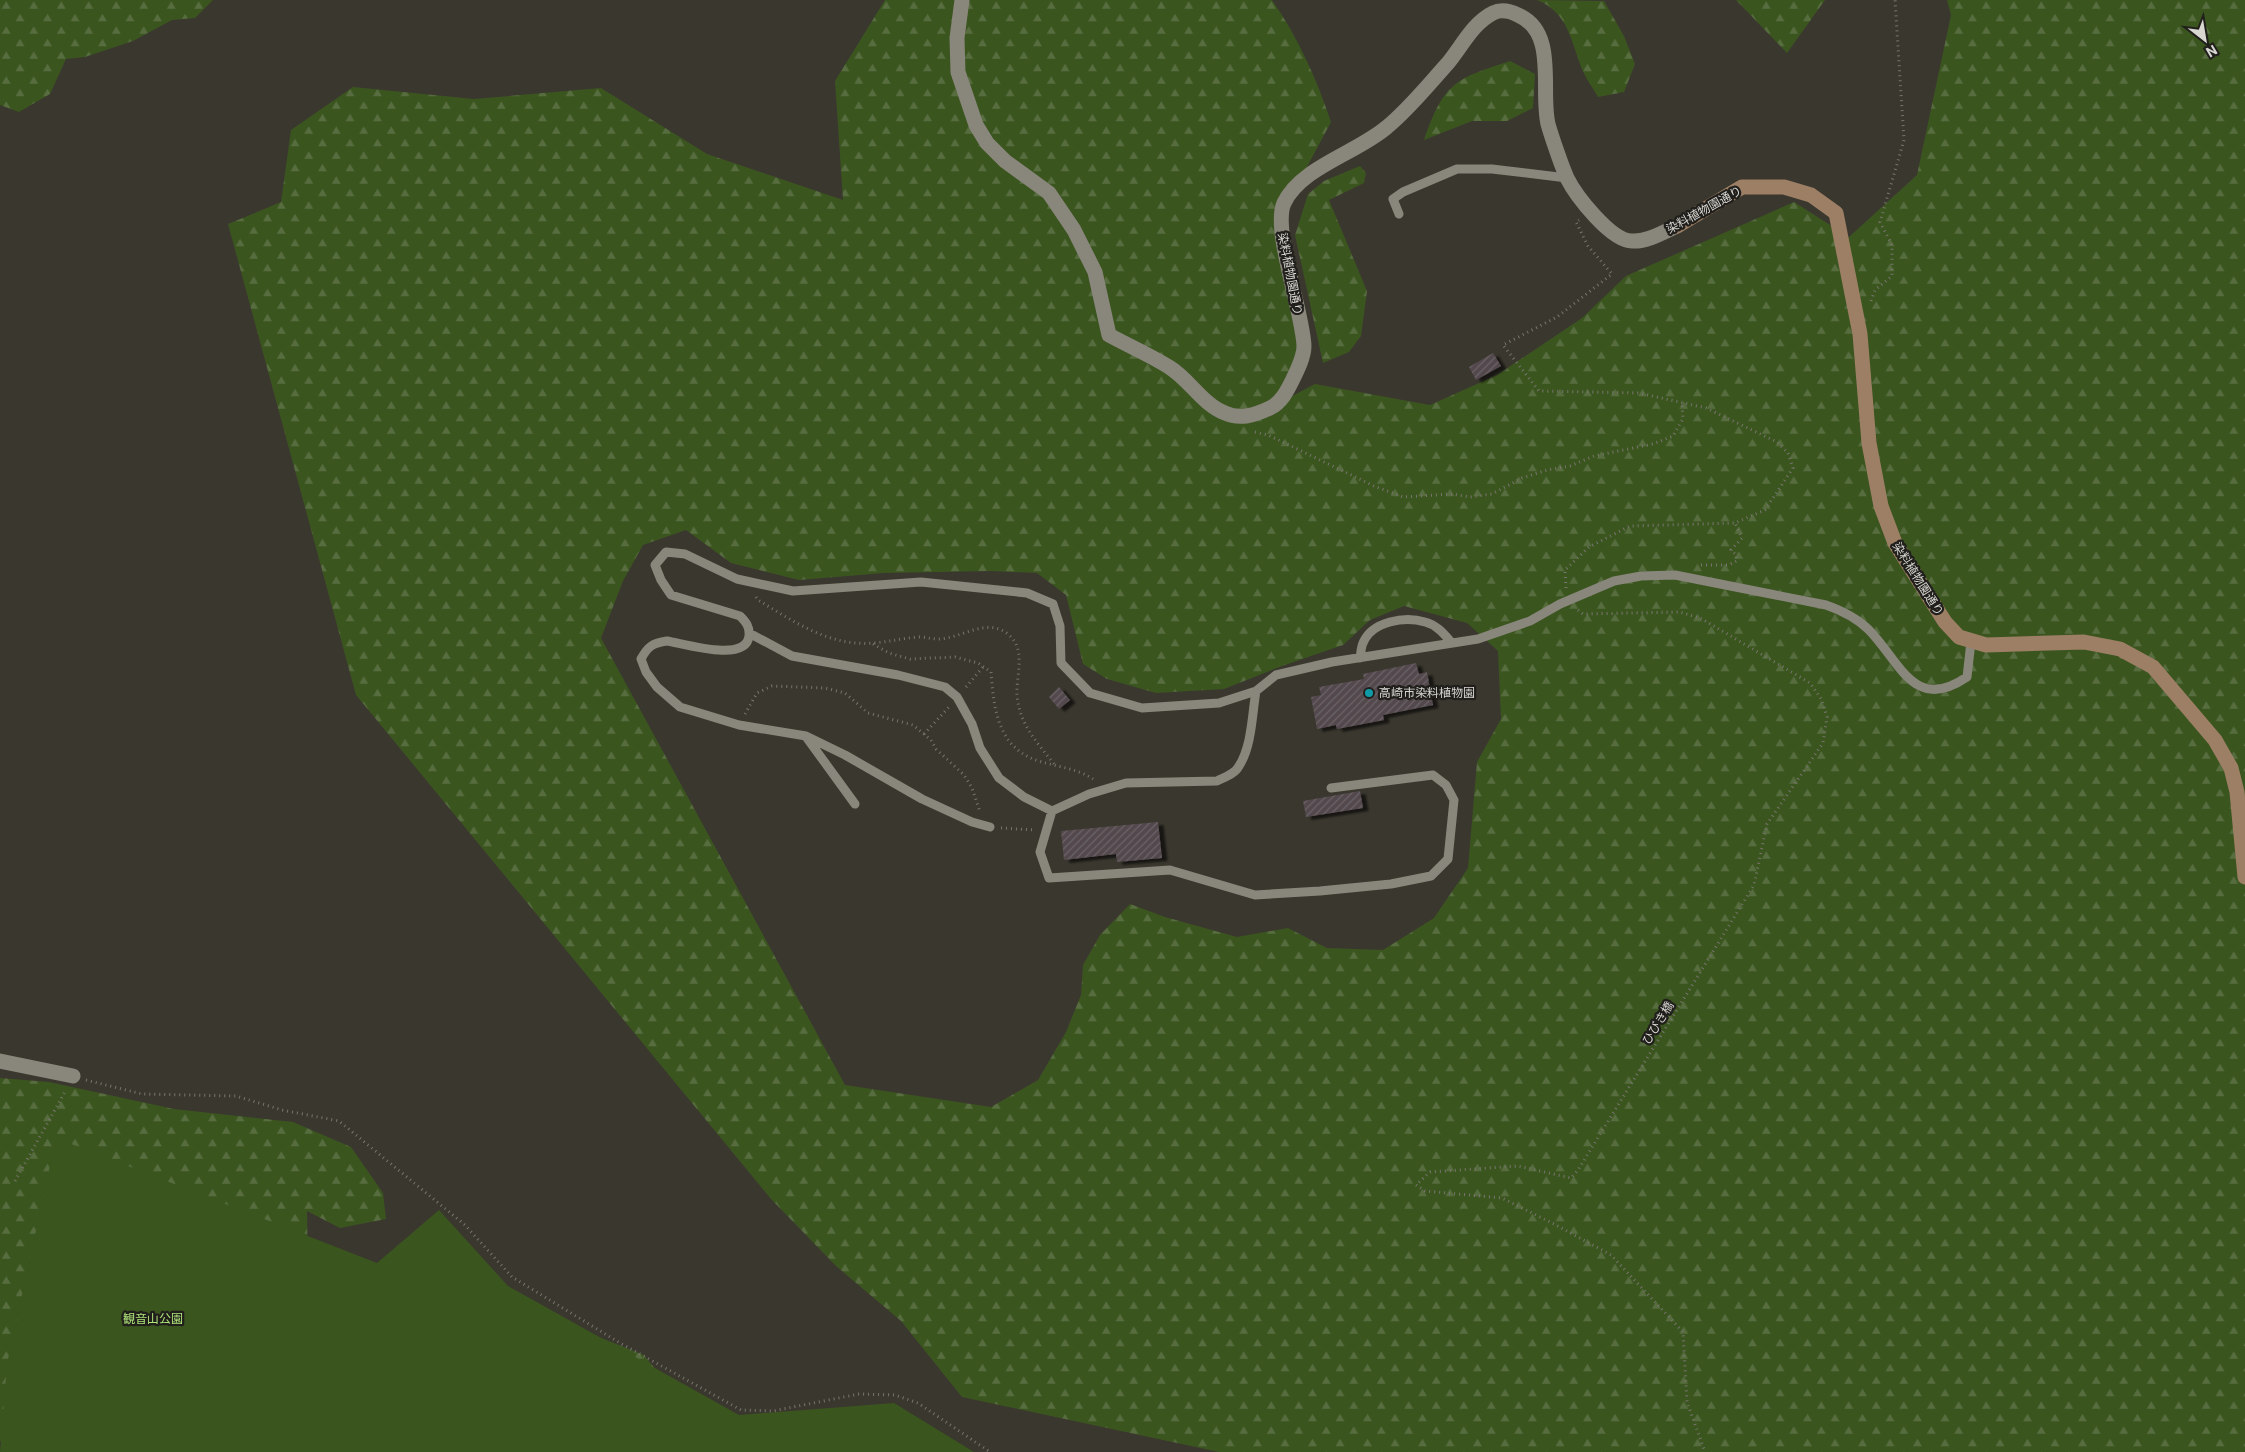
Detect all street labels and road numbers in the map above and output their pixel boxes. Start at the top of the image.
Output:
street label: 染料植物園通り [1664,184,1744,236]
street label: 染料植物園通り [1275,231,1305,317]
street label: 染料植物園通り [1890,540,1946,618]
street label: ひびき橋 [1639,999,1677,1047]

